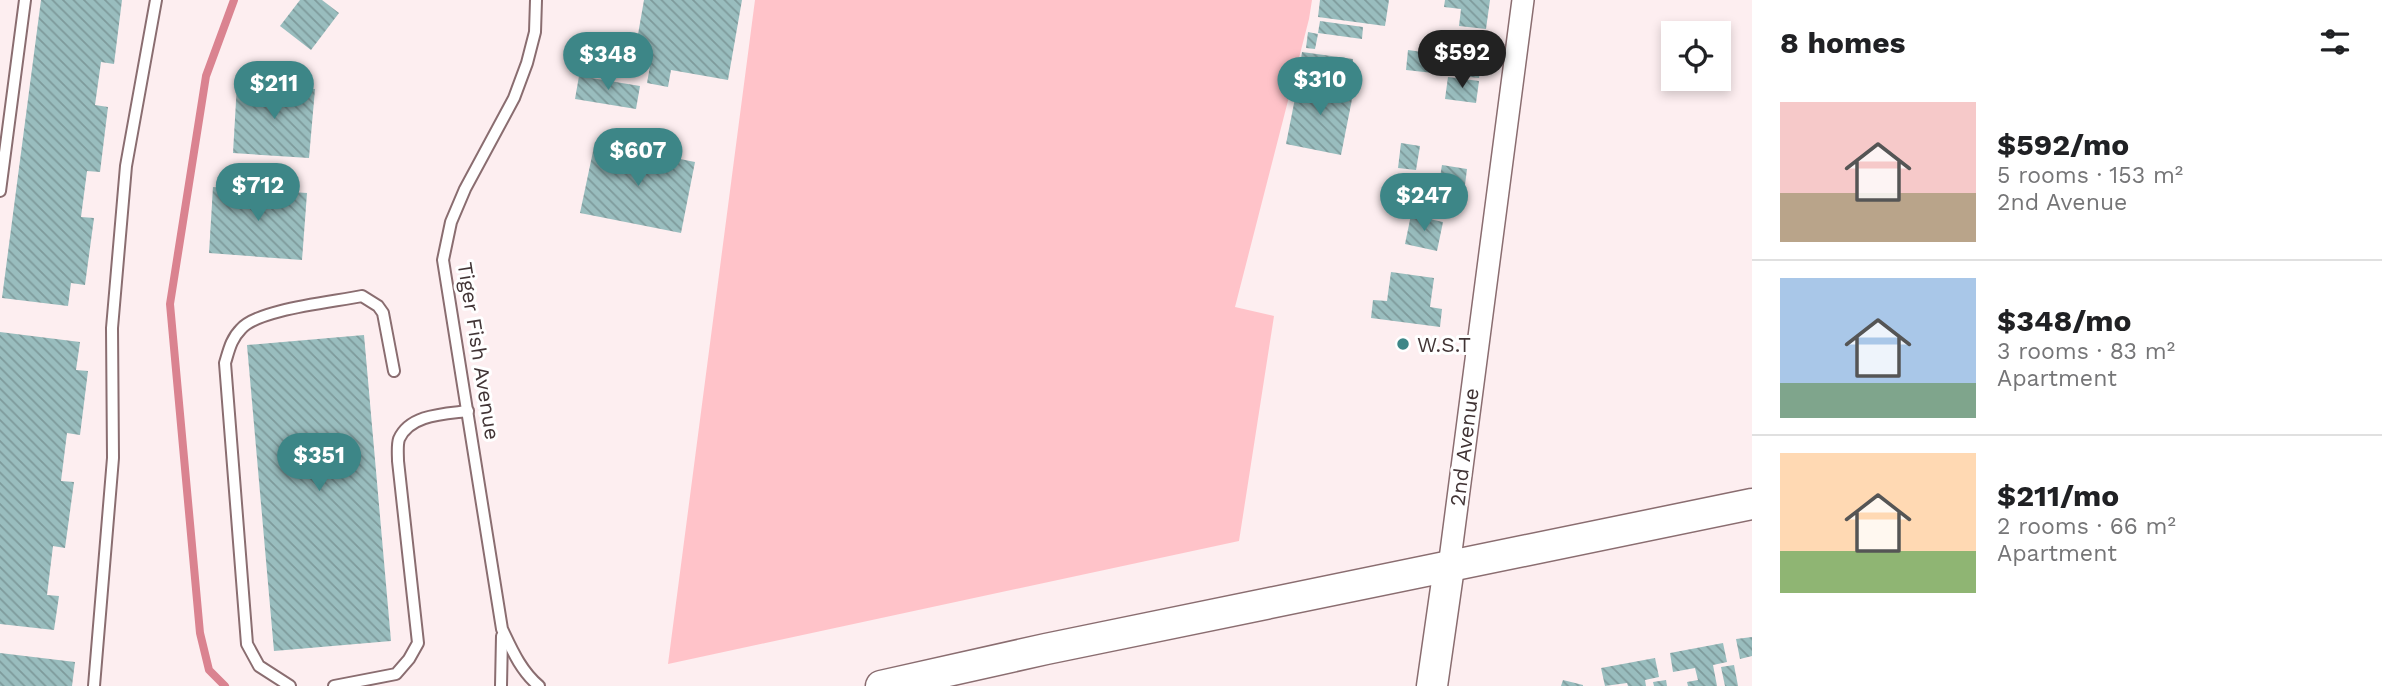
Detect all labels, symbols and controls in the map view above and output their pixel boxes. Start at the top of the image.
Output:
map controls [1661,21,1731,91]
button: locate [1661,21,1731,91]
icon: filters [2316,23,2354,61]
text: 8 homes [1780,25,1906,60]
pin: $592 [1421,31,1503,90]
pin: $348 [567,32,649,92]
text: $592 [1434,39,1490,66]
text: $348 [579,41,637,68]
pin: $310 [1279,58,1361,117]
pin: $211 [233,61,315,121]
text: $310 [1293,66,1347,93]
text: $211 [250,70,298,97]
text: $592/mo [1997,127,2129,162]
pin: $607 [597,128,679,188]
icon: home [1836,130,1920,214]
text: $607 [609,137,667,164]
text: 5 rooms · 153 m² [1997,162,2183,189]
pin: $712 [217,164,299,223]
text: $712 [232,172,284,199]
pin: $247 [1383,174,1465,233]
text: $247 [1396,182,1452,209]
text: 2nd Avenue [1997,189,2127,216]
street label: Tiger Fish Avenue [453,260,505,442]
text: $348/mo [1997,303,2131,338]
icon: home [1836,306,1920,390]
place label: W.S.T [1417,332,1471,357]
marker: W.S.T [1395,336,1411,352]
text: 3 rooms · 83 m² [1997,338,2175,365]
text: Apartment [1997,365,2117,392]
street label: 2nd Avenue [1444,386,1484,508]
pin: $351 [278,434,360,493]
text: $351 [293,442,345,469]
text: $211/mo [1997,478,2119,513]
icon: home [1836,481,1920,565]
text: 2 rooms · 66 m² [1997,513,2176,540]
text: Apartment [1997,540,2117,567]

